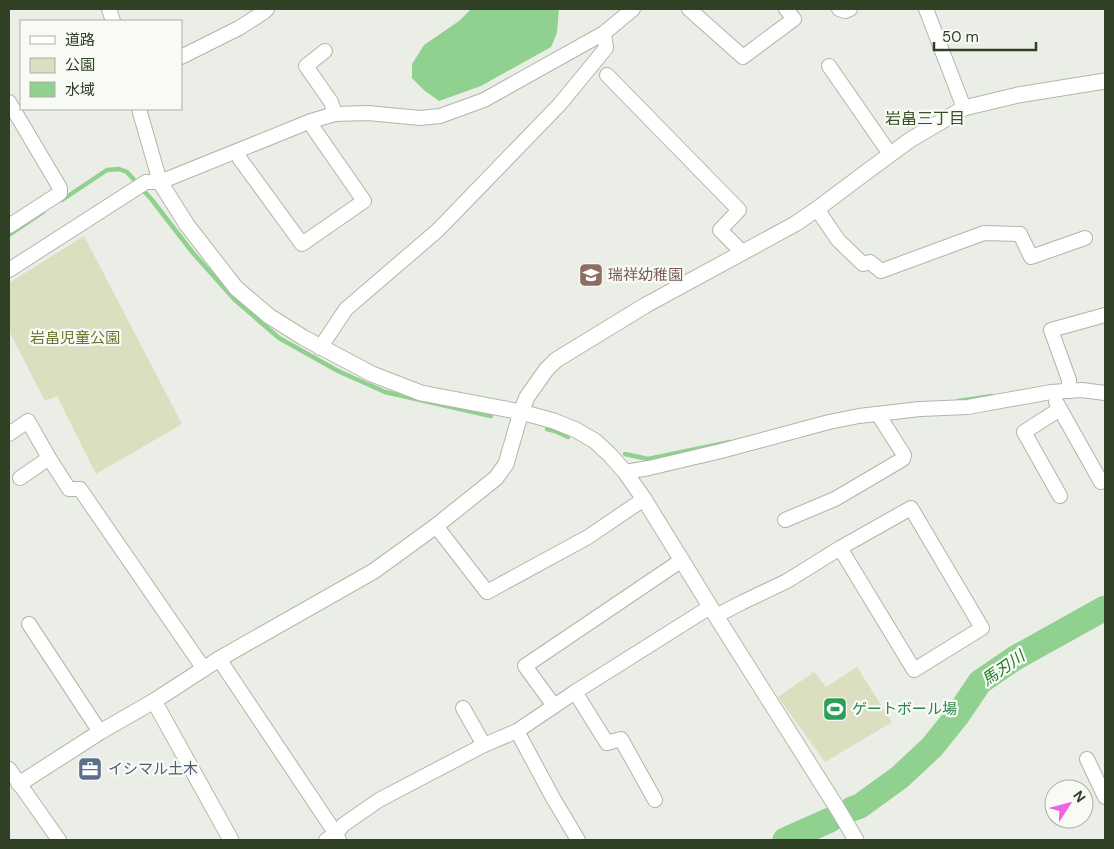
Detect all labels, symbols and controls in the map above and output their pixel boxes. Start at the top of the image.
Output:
legend [20,20,182,110]
scale bar [934,20,1036,52]
text: 50 m [942,27,979,47]
text: 道路 [65,30,95,50]
text: 公園 [65,55,95,75]
text: 水域 [65,80,95,100]
district label: 岩畠三丁目 [885,108,965,129]
school or university icon: 瑞祥幼稚園 [578,262,604,288]
place label: 瑞祥幼稚園 [608,265,683,285]
park label: 岩畠児童公園 [30,328,120,348]
water label: 馬刃川 [977,644,1030,690]
sports icon: ゲートボール場 [822,696,848,722]
place label: ゲートボール場 [852,699,957,719]
office icon: イシマル土木 [77,756,103,782]
place label: イシマル土木 [108,759,198,779]
north arrow [1044,779,1094,829]
text: N [1069,787,1090,806]

